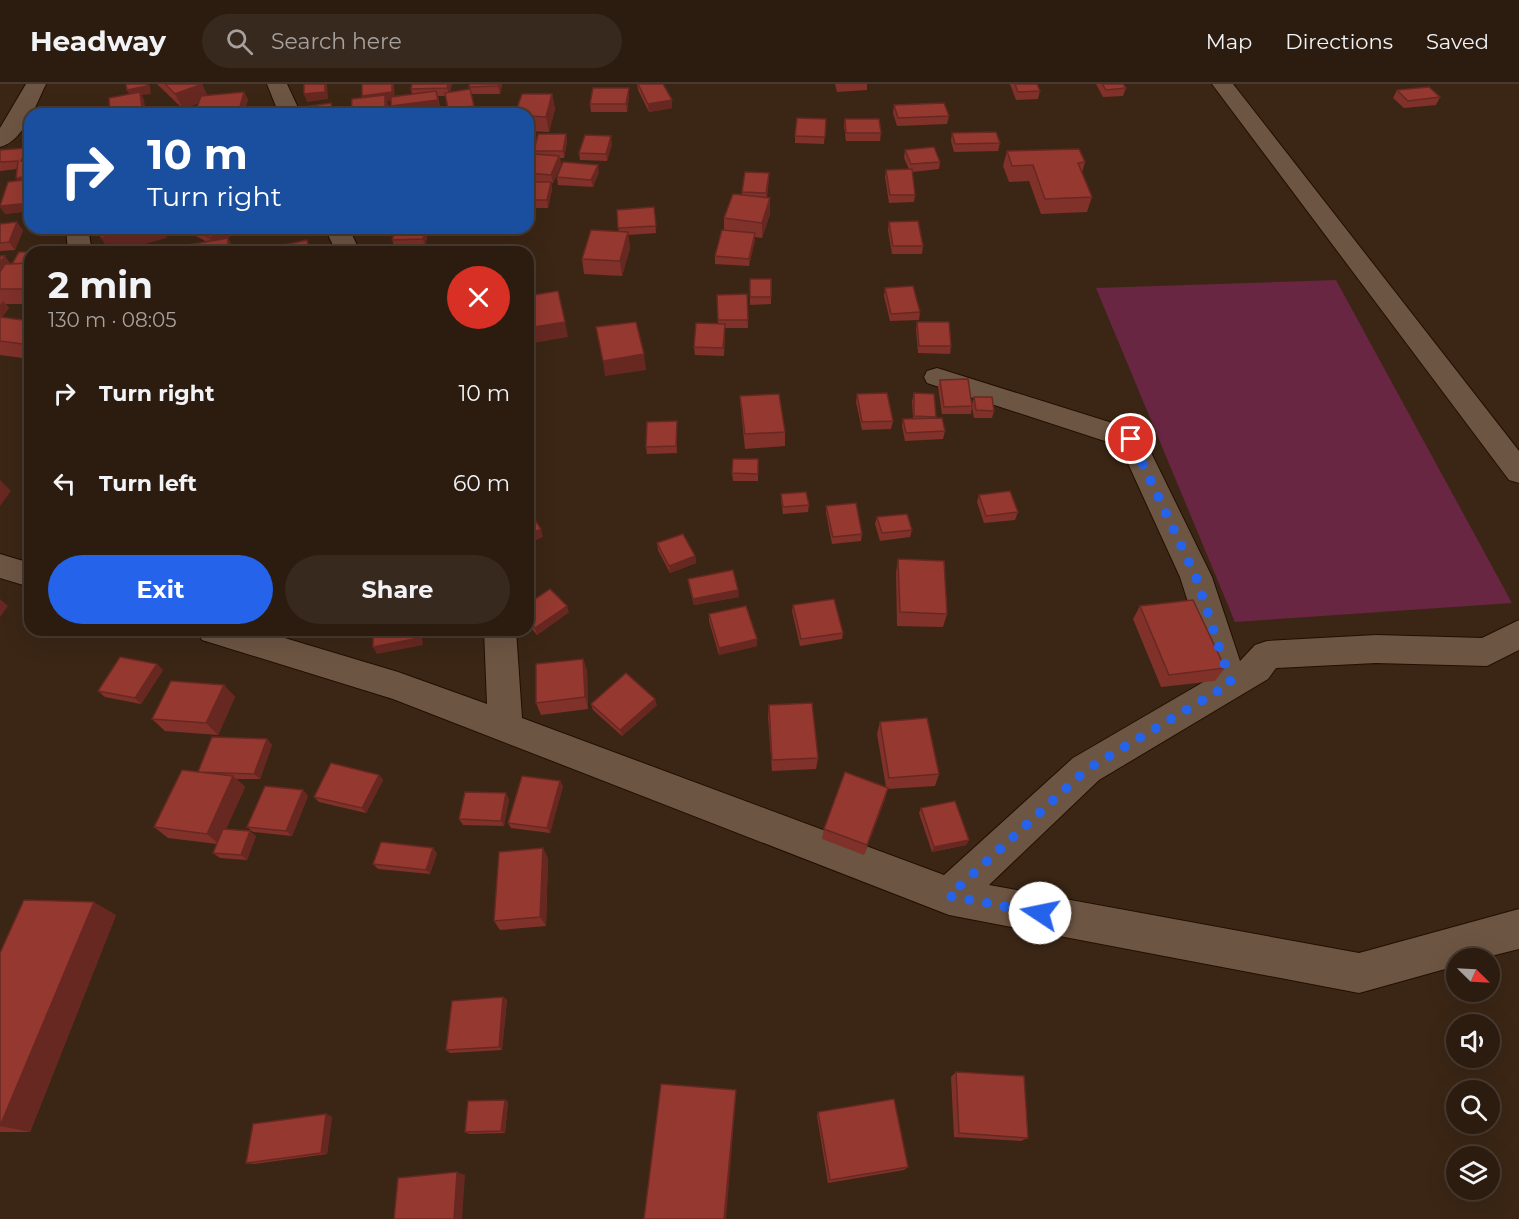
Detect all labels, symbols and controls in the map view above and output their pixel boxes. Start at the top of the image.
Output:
search box [202,14,622,68]
text: Headway [30,24,166,58]
icon: search [223,25,256,58]
text: Search here [271,28,402,55]
text: Map [1206,29,1252,54]
text: Directions [1285,29,1393,54]
text: Saved [1426,29,1489,54]
text: 10 m [147,128,248,180]
icon: right [48,132,126,210]
text: Turn right [147,180,282,213]
text: 2 min [48,263,153,307]
button: close [447,266,510,329]
text: 130 m · 08:05 [48,308,177,332]
icon: right [48,377,81,410]
text: Turn right [99,380,214,407]
text: 10 m [458,380,510,407]
pin [1105,413,1156,464]
icon: arrive [1114,422,1147,455]
icon: left [48,467,81,500]
text: Turn left [99,470,197,497]
text: 60 m [453,470,510,497]
button: Exit [48,555,273,624]
button: Share [285,555,510,624]
position arrow [1008,881,1072,945]
north arrow [1446,948,1500,1002]
map controls [1446,948,1500,1200]
button: sound [1446,1014,1500,1068]
button: search [1446,1080,1500,1134]
button: layers [1446,1146,1500,1200]

